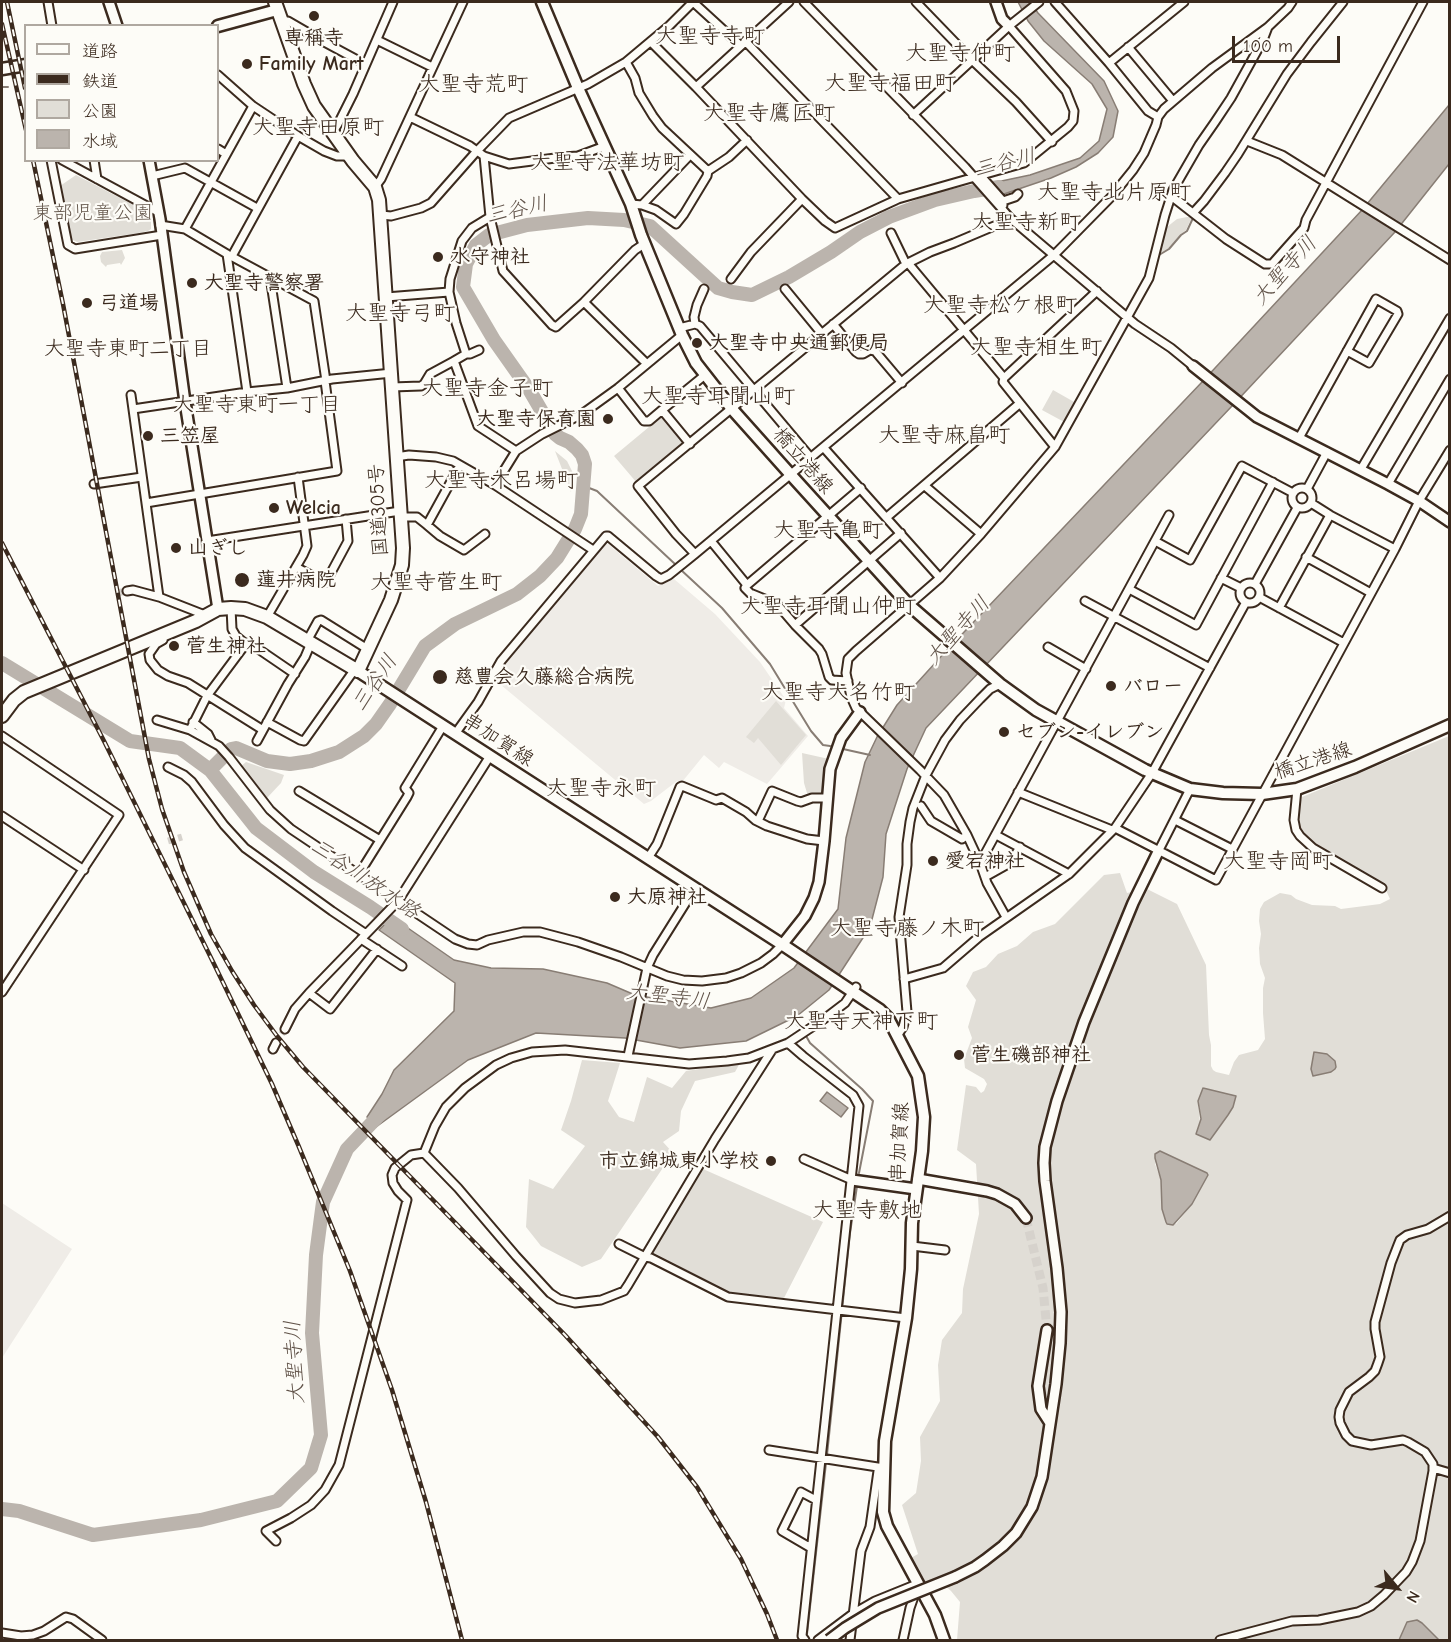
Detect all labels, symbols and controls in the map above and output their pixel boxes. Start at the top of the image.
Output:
marker: 専稱寺 [307,9,321,23]
legend [24,24,219,162]
district label: 大聖寺寺町 [655,24,765,50]
scale bar [1235,24,1343,62]
place label: 専稱寺 [284,26,344,50]
text: 100 m [1243,36,1293,57]
text: 道路 [82,41,118,62]
district label: 大聖寺仲町 [905,41,1015,67]
place label: Family Mart [259,52,363,76]
marker: Family Mart [240,57,254,71]
text: 鉄道 [82,71,118,92]
district label: 大聖寺福田町 [824,71,956,97]
district label: 大聖寺荒町 [418,72,528,98]
text: 公園 [82,101,118,122]
district label: 大聖寺鷹匠町 [703,101,835,127]
district label: 大聖寺田原町 [252,115,384,141]
text: 水域 [82,131,118,152]
water label: 三谷川 [971,143,1039,183]
district label: 大聖寺法華坊町 [530,150,684,176]
district label: 大聖寺北片原町 [1037,180,1191,206]
water label: 三谷川 [483,191,551,229]
park label: 東部児童公園 [33,201,153,225]
district label: 大聖寺新町 [971,210,1081,236]
water label: 大聖寺川 [1248,231,1322,311]
place label: 水守神社 [450,245,530,269]
marker: 水守神社 [431,250,445,264]
place label: 大聖寺警察署 [204,271,324,295]
marker: 大聖寺警察署 [185,276,199,290]
place label: 弓道場 [99,291,159,315]
district label: 大聖寺松ケ根町 [923,293,1077,319]
marker: 弓道場 [80,296,94,310]
district label: 大聖寺弓町 [345,301,455,327]
place label: 大聖寺中央通郵便局 [709,331,889,355]
district label: 大聖寺相生町 [970,335,1102,361]
district label: 大聖寺東町二丁目 [44,336,212,362]
marker: 大聖寺中央通郵便局 [690,336,704,350]
district label: 大聖寺金子町 [421,376,553,402]
district label: 大聖寺耳聞山町 [641,384,795,410]
district label: 大聖寺東町一丁目 [173,392,341,418]
place label: 大聖寺保育園 [476,407,596,431]
marker: 大聖寺保育園 [601,412,615,426]
street label: 橋立港線 [768,423,838,499]
district label: 大聖寺麻畠町 [878,423,1010,449]
place label: 三笠屋 [160,424,220,448]
marker: 三笠屋 [141,429,155,443]
street label: 国道305号 [365,463,393,557]
district label: 大聖寺木呂場町 [424,468,578,494]
place label: Welcia [286,496,341,520]
marker: Welcia [267,501,281,515]
district label: 大聖寺亀町 [773,518,883,544]
place label: 山ぎし [188,536,248,560]
marker: 山ぎし [169,541,183,555]
place label: 蓮井病院 [256,568,336,592]
district label: 大聖寺菅生町 [370,570,502,596]
marker: 蓮井病院 [233,571,251,589]
water label: 大聖寺川 [921,591,995,671]
district label: 大聖寺耳聞山仲町 [740,594,916,620]
place label: 菅生神社 [186,634,266,658]
marker: 菅生神社 [167,639,181,653]
water label: 三谷川 [347,650,403,716]
place label: 慈豊会久藤総合病院 [454,665,634,689]
marker: 慈豊会久藤総合病院 [431,668,449,686]
place label: バロー [1123,674,1183,698]
marker: バロー [1104,679,1118,693]
district label: 大聖寺大名竹町 [761,680,915,706]
street label: 串加賀線 [458,708,538,772]
place label: セブン-イレブン [1016,720,1164,744]
marker: セブン-イレブン [997,725,1011,739]
street label: 橋立港線 [1271,737,1355,785]
district label: 大聖寺永町 [546,776,656,802]
water label: 三谷川放水路 [306,833,424,925]
place label: 愛宕神社 [945,849,1025,873]
district label: 大聖寺岡町 [1223,849,1333,875]
marker: 愛宕神社 [926,854,940,868]
place label: 大原神社 [627,885,707,909]
marker: 大原神社 [608,890,622,904]
district label: 大聖寺藤ノ木町 [830,916,984,942]
water label: 大聖寺川 [625,979,711,1015]
district label: 大聖寺天神下町 [784,1009,938,1035]
place label: 菅生磯部神社 [971,1043,1091,1067]
marker: 菅生磯部神社 [952,1048,966,1062]
street label: 串加賀線 [886,1101,914,1183]
place label: 市立錦城東小学校 [599,1149,759,1173]
marker: 市立錦城東小学校 [764,1154,778,1168]
district label: 大聖寺敷地 [812,1198,922,1224]
water label: 大聖寺川 [280,1319,310,1405]
north arrow [1367,1558,1427,1618]
text: N [1402,1588,1423,1606]

